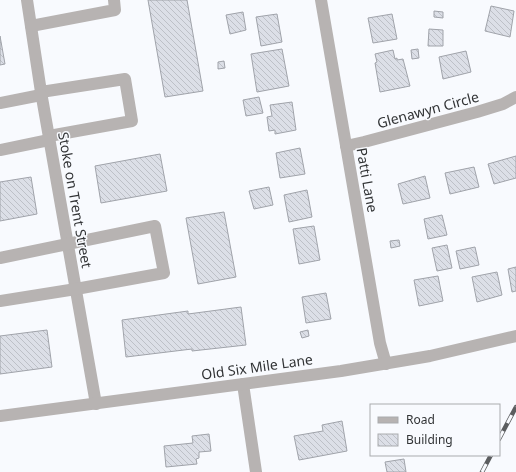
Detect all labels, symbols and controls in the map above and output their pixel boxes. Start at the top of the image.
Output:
street label: Glenawyn Circle [375,87,481,132]
street label: Stoke on Trent Street [54,130,97,269]
street label: Patti Lane [352,146,383,214]
street label: Old Six Mile Lane [200,349,314,384]
legend [370,404,500,456]
text: Road [406,411,435,428]
text: Building [406,431,453,448]

